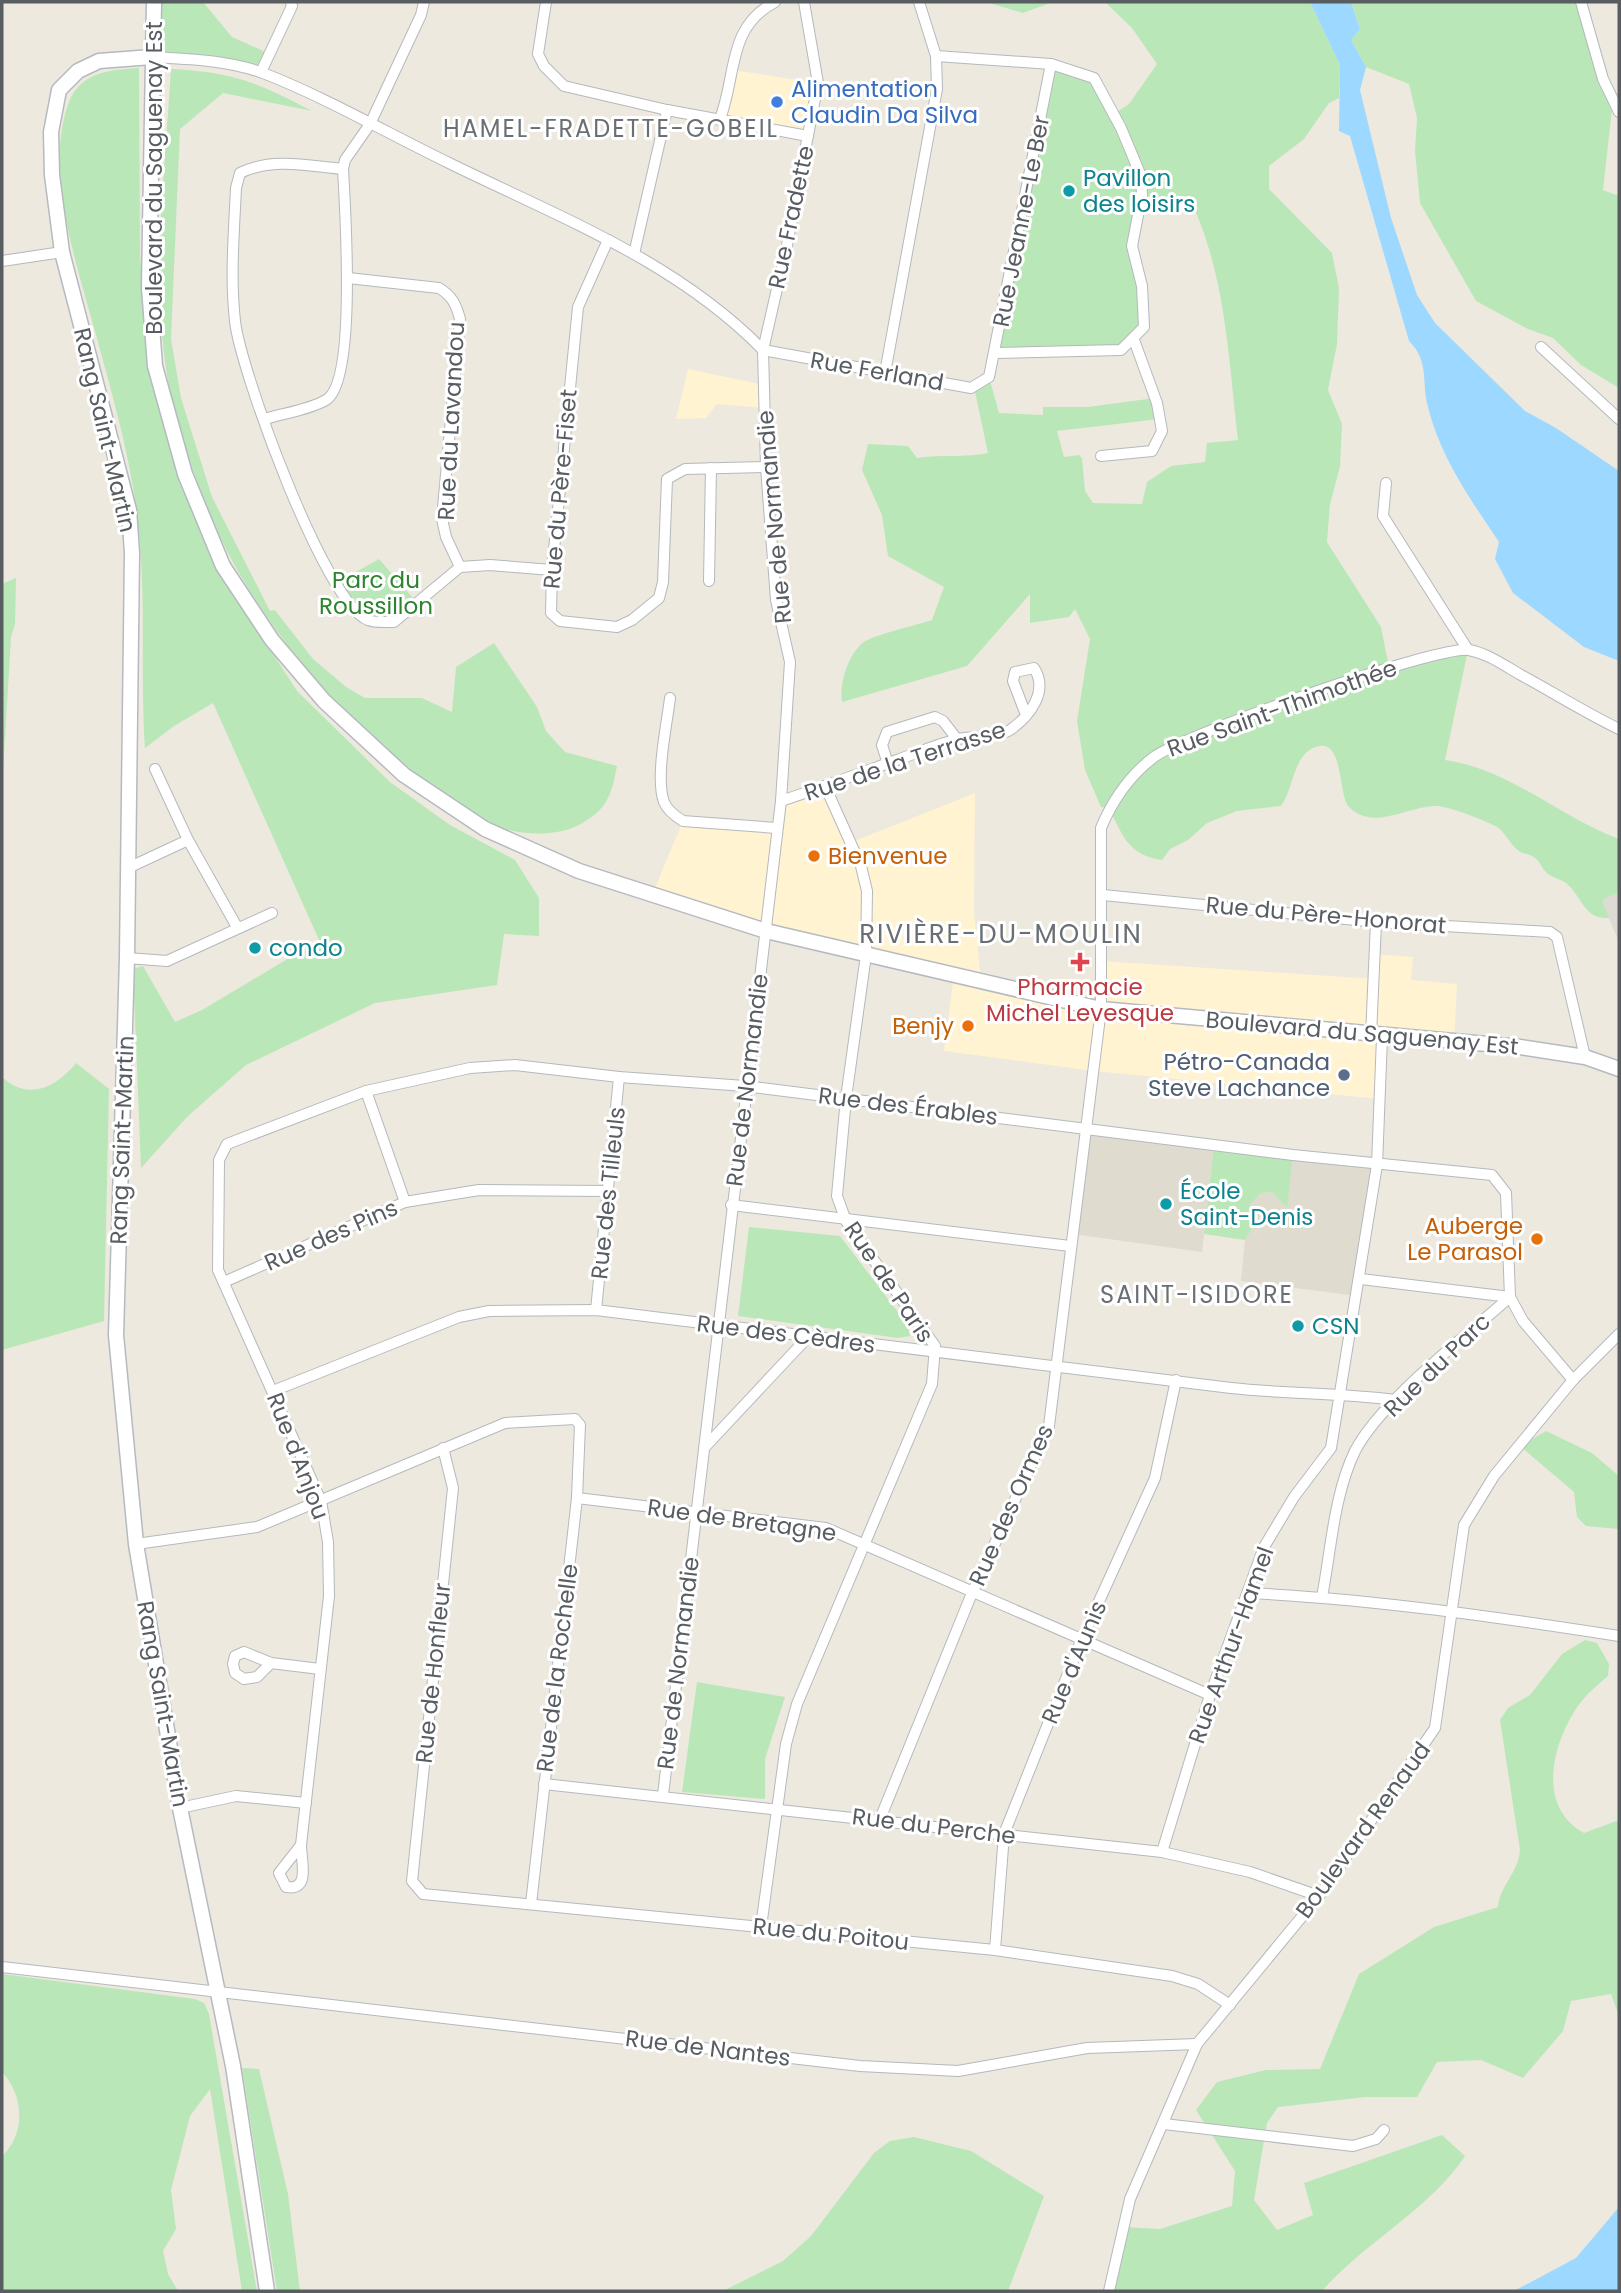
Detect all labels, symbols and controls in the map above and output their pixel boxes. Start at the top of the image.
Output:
street label: Boulevard du Saguenay Est [138,21,170,335]
place label: Alimentation Claudin Da Silva [791,73,978,131]
marker: Alimentation Claudin Da Silva [769,94,785,110]
district label: HAMEL-FRADETTE-GOBEIL [443,112,779,145]
street label: Rue Jeanne-Le Ber [985,113,1057,329]
street label: Rue Fradette [760,142,822,292]
place label: Pavillon des loisirs [1083,162,1195,220]
marker: Pavillon des loisirs [1061,183,1077,199]
street label: Rue du Lavandou [430,321,472,521]
street label: Rang Saint-Martin [66,325,144,535]
street label: Rue Ferland [808,344,946,398]
street label: Rue du Père-Fiset [535,388,585,590]
street label: Rue de Normandie [749,409,799,625]
park label: Parc du Roussillon [319,564,433,622]
street label: Rue Saint-Thimothée [1163,652,1401,764]
street label: Rue de la Terrasse [800,713,1010,809]
place label: Bienvenue [828,840,948,872]
marker: Bienvenue [806,848,822,864]
street label: Rue du Père-Honorat [1204,889,1448,941]
district label: RIVIÈRE-DU-MOULIN [859,916,1143,952]
place label: condo [269,932,343,964]
marker: condo [247,940,263,956]
marker: Pharmacie Michel Levesque [1072,954,1088,970]
place label: Pharmacie Michel Levesque [986,971,1174,1029]
street label: Rue de Normandie [718,972,776,1188]
street label: Boulevard du Saguenay Est [1204,1003,1520,1063]
place label: Benjy [892,1010,954,1042]
marker: Benjy [960,1018,976,1034]
street label: Rang Saint-Martin [102,1035,142,1245]
place label: Pétro-Canada Steve Lachance [1148,1046,1330,1104]
marker: Pétro-Canada Steve Lachance [1336,1067,1352,1083]
street label: Rue des Érables [816,1079,1000,1133]
street label: Rue des Tilleuls [583,1105,633,1281]
place label: École Saint-Denis [1180,1175,1313,1233]
street label: Rue des Pins [259,1191,403,1279]
marker: École Saint-Denis [1158,1196,1174,1212]
place label: Auberge Le Parasol [1407,1210,1523,1268]
street label: Rue de Paris [837,1215,941,1349]
marker: Auberge Le Parasol [1529,1231,1545,1247]
district label: SAINT-ISIDORE [1100,1278,1294,1311]
street label: Rue du Parc [1377,1306,1497,1424]
street label: Rue des Cèdres [695,1307,877,1361]
place label: CSN [1312,1310,1359,1342]
marker: CSN [1290,1318,1306,1334]
street label: Rue d'Anjou [259,1388,337,1524]
street label: Rue des Ormes [961,1419,1061,1591]
street label: Rue de Bretagne [645,1491,839,1549]
street label: Rue Arthur-Hamel [1181,1542,1281,1748]
street label: Rue de Normandie [649,1555,707,1771]
street label: Rue de la Rochelle [528,1562,586,1774]
street label: Rue de Honfleur [408,1581,458,1765]
street label: Rue d'Aunis [1034,1595,1114,1729]
street label: Rang Saint-Martin [129,1598,197,1810]
street label: Boulevard Renaud [1288,1735,1438,1925]
street label: Rue du Perche [850,1800,1018,1852]
street label: Rue du Poitou [751,1910,911,1958]
street label: Rue de Nantes [624,2022,792,2074]

